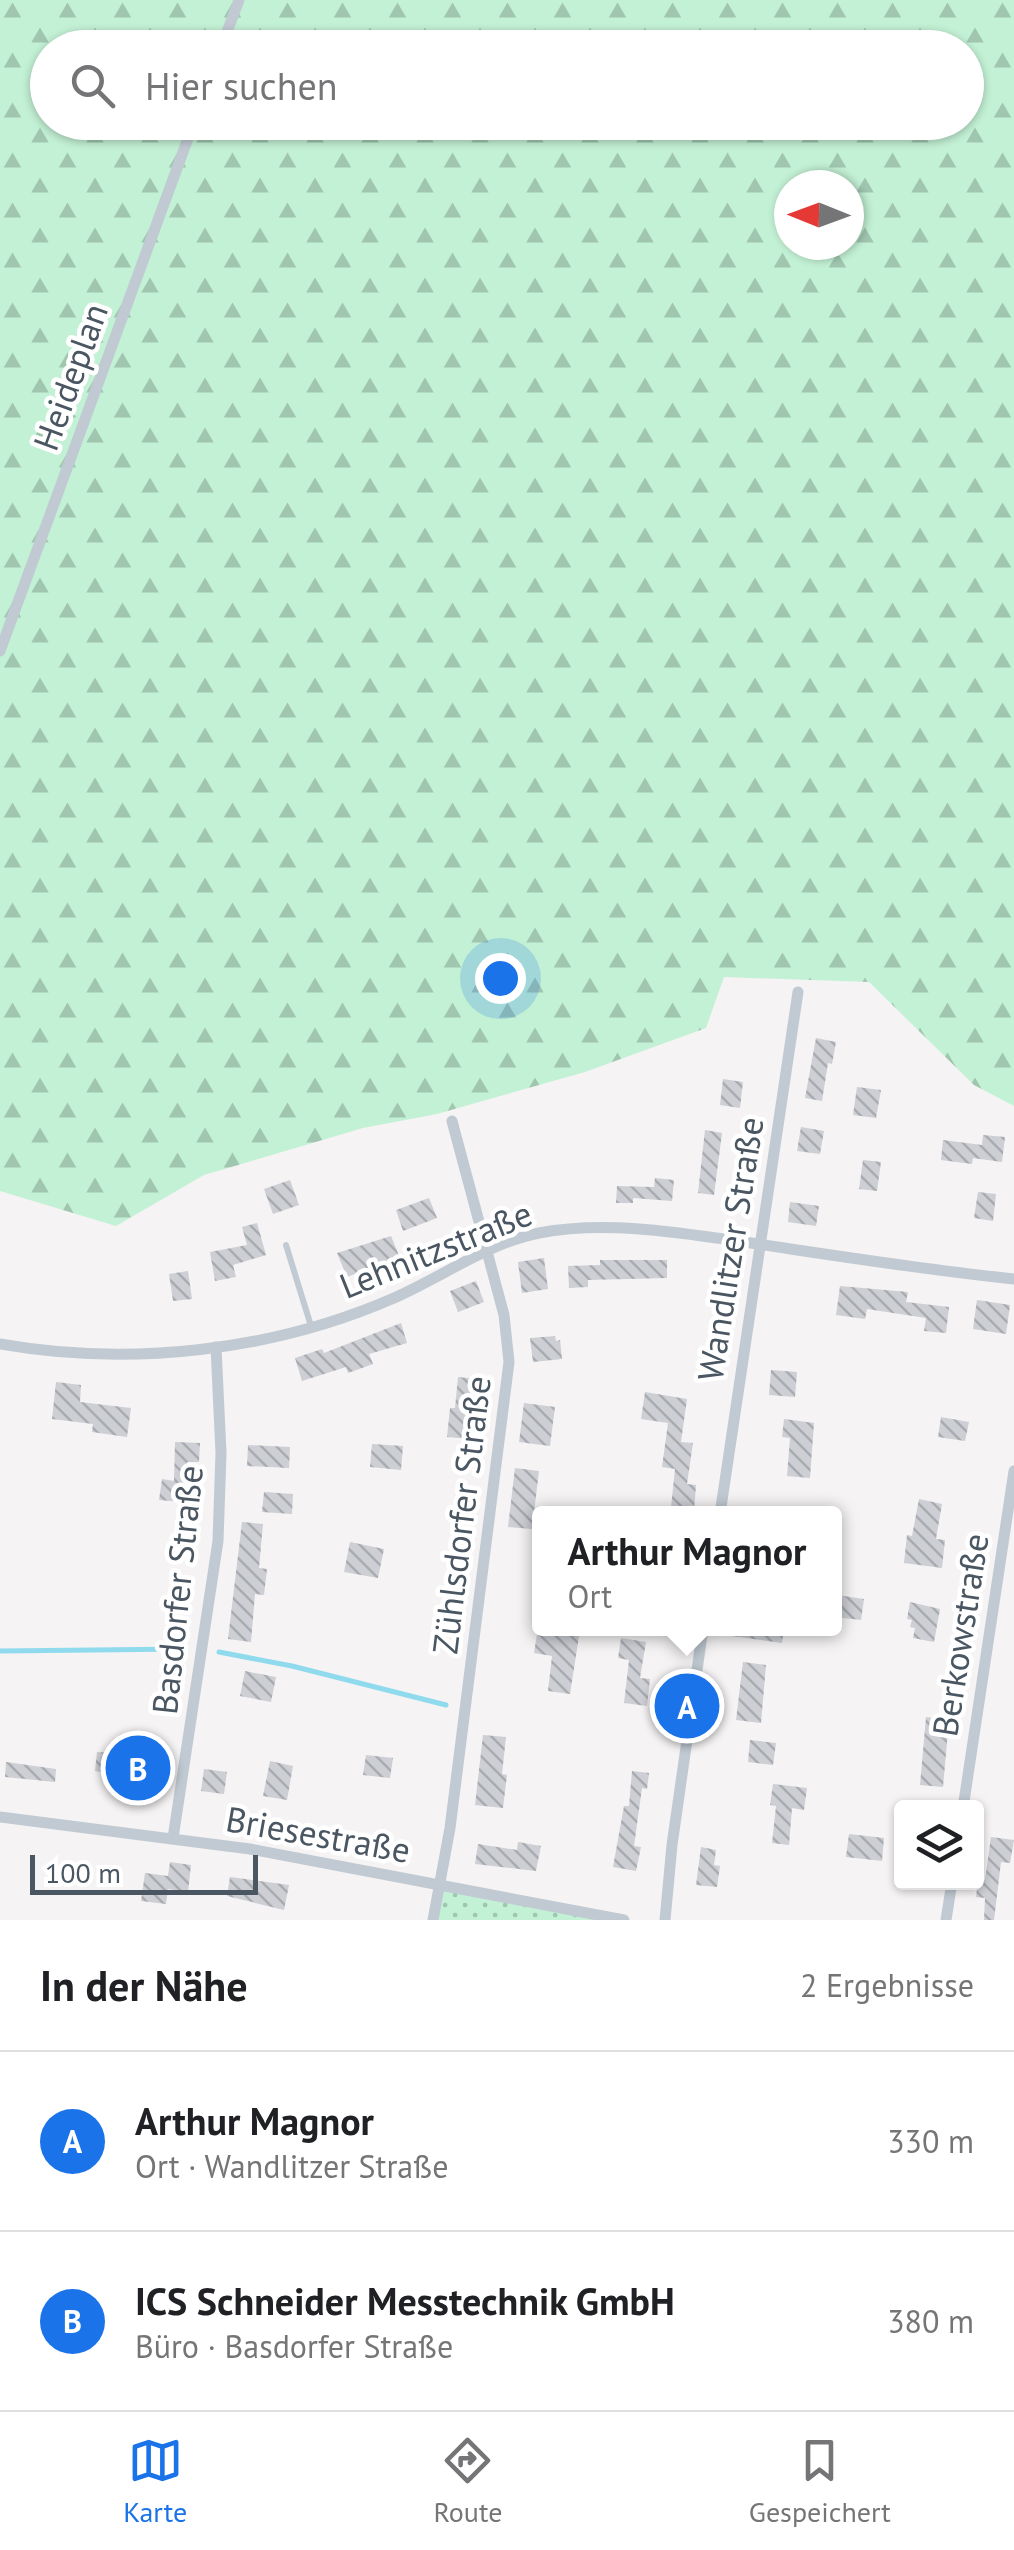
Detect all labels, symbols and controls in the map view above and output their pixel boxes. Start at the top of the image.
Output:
search box [30,30,984,140]
icon: search [65,58,120,113]
text: Hier suchen [145,61,338,110]
north arrow [774,170,864,260]
street label: Heideplan [22,297,118,456]
your location [475,953,526,1004]
street label: Wandlitzer Straße [686,1114,774,1384]
street label: Lehnitzstraße [333,1190,539,1308]
street label: Zühlsdorfer Straße [421,1373,501,1656]
street label: Basdorfer Straße [141,1463,213,1717]
popup [532,1506,842,1636]
text: Arthur Magnor [568,1526,806,1575]
street label: Berkowstraße [921,1530,999,1740]
text: Ort [568,1575,612,1617]
pin: A [654,1668,720,1744]
pin: B [106,1730,170,1806]
street label: Briesestraße [222,1795,414,1873]
map controls [894,1800,984,1890]
button: layers [894,1800,984,1890]
scale bar [30,1850,258,1894]
text: 100 m [45,1854,121,1891]
text: In der Nähe [40,1958,247,2013]
text: 2 Ergebnisse [800,1964,974,2006]
text: Arthur Magnor [135,2096,374,2145]
text: A [63,2120,82,2162]
text: 330 m [887,2120,974,2162]
text: Ort · Wandlitzer Straße [135,2145,448,2187]
text: ICS Schneider Messtechnik GmbH [135,2276,675,2325]
text: B [63,2300,82,2342]
text: 380 m [887,2300,974,2342]
text: Büro · Basdorfer Straße [135,2325,453,2367]
tab: Karte [123,2433,187,2530]
tab: Route [434,2433,502,2530]
tab: Gespeichert [749,2433,891,2530]

